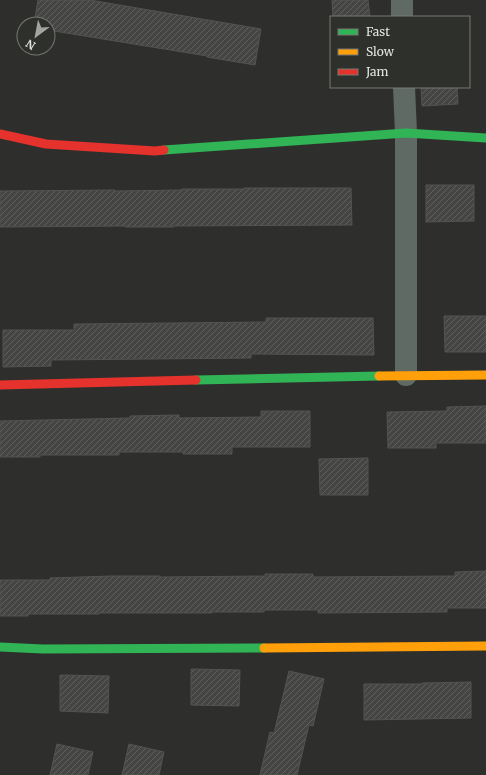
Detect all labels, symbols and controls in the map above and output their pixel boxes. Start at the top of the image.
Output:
north arrow [16,16,56,56]
legend [330,16,470,88]
text: Fast [366,24,390,39]
text: N [23,36,38,53]
text: Slow [366,44,395,59]
text: Jam [365,64,389,79]

